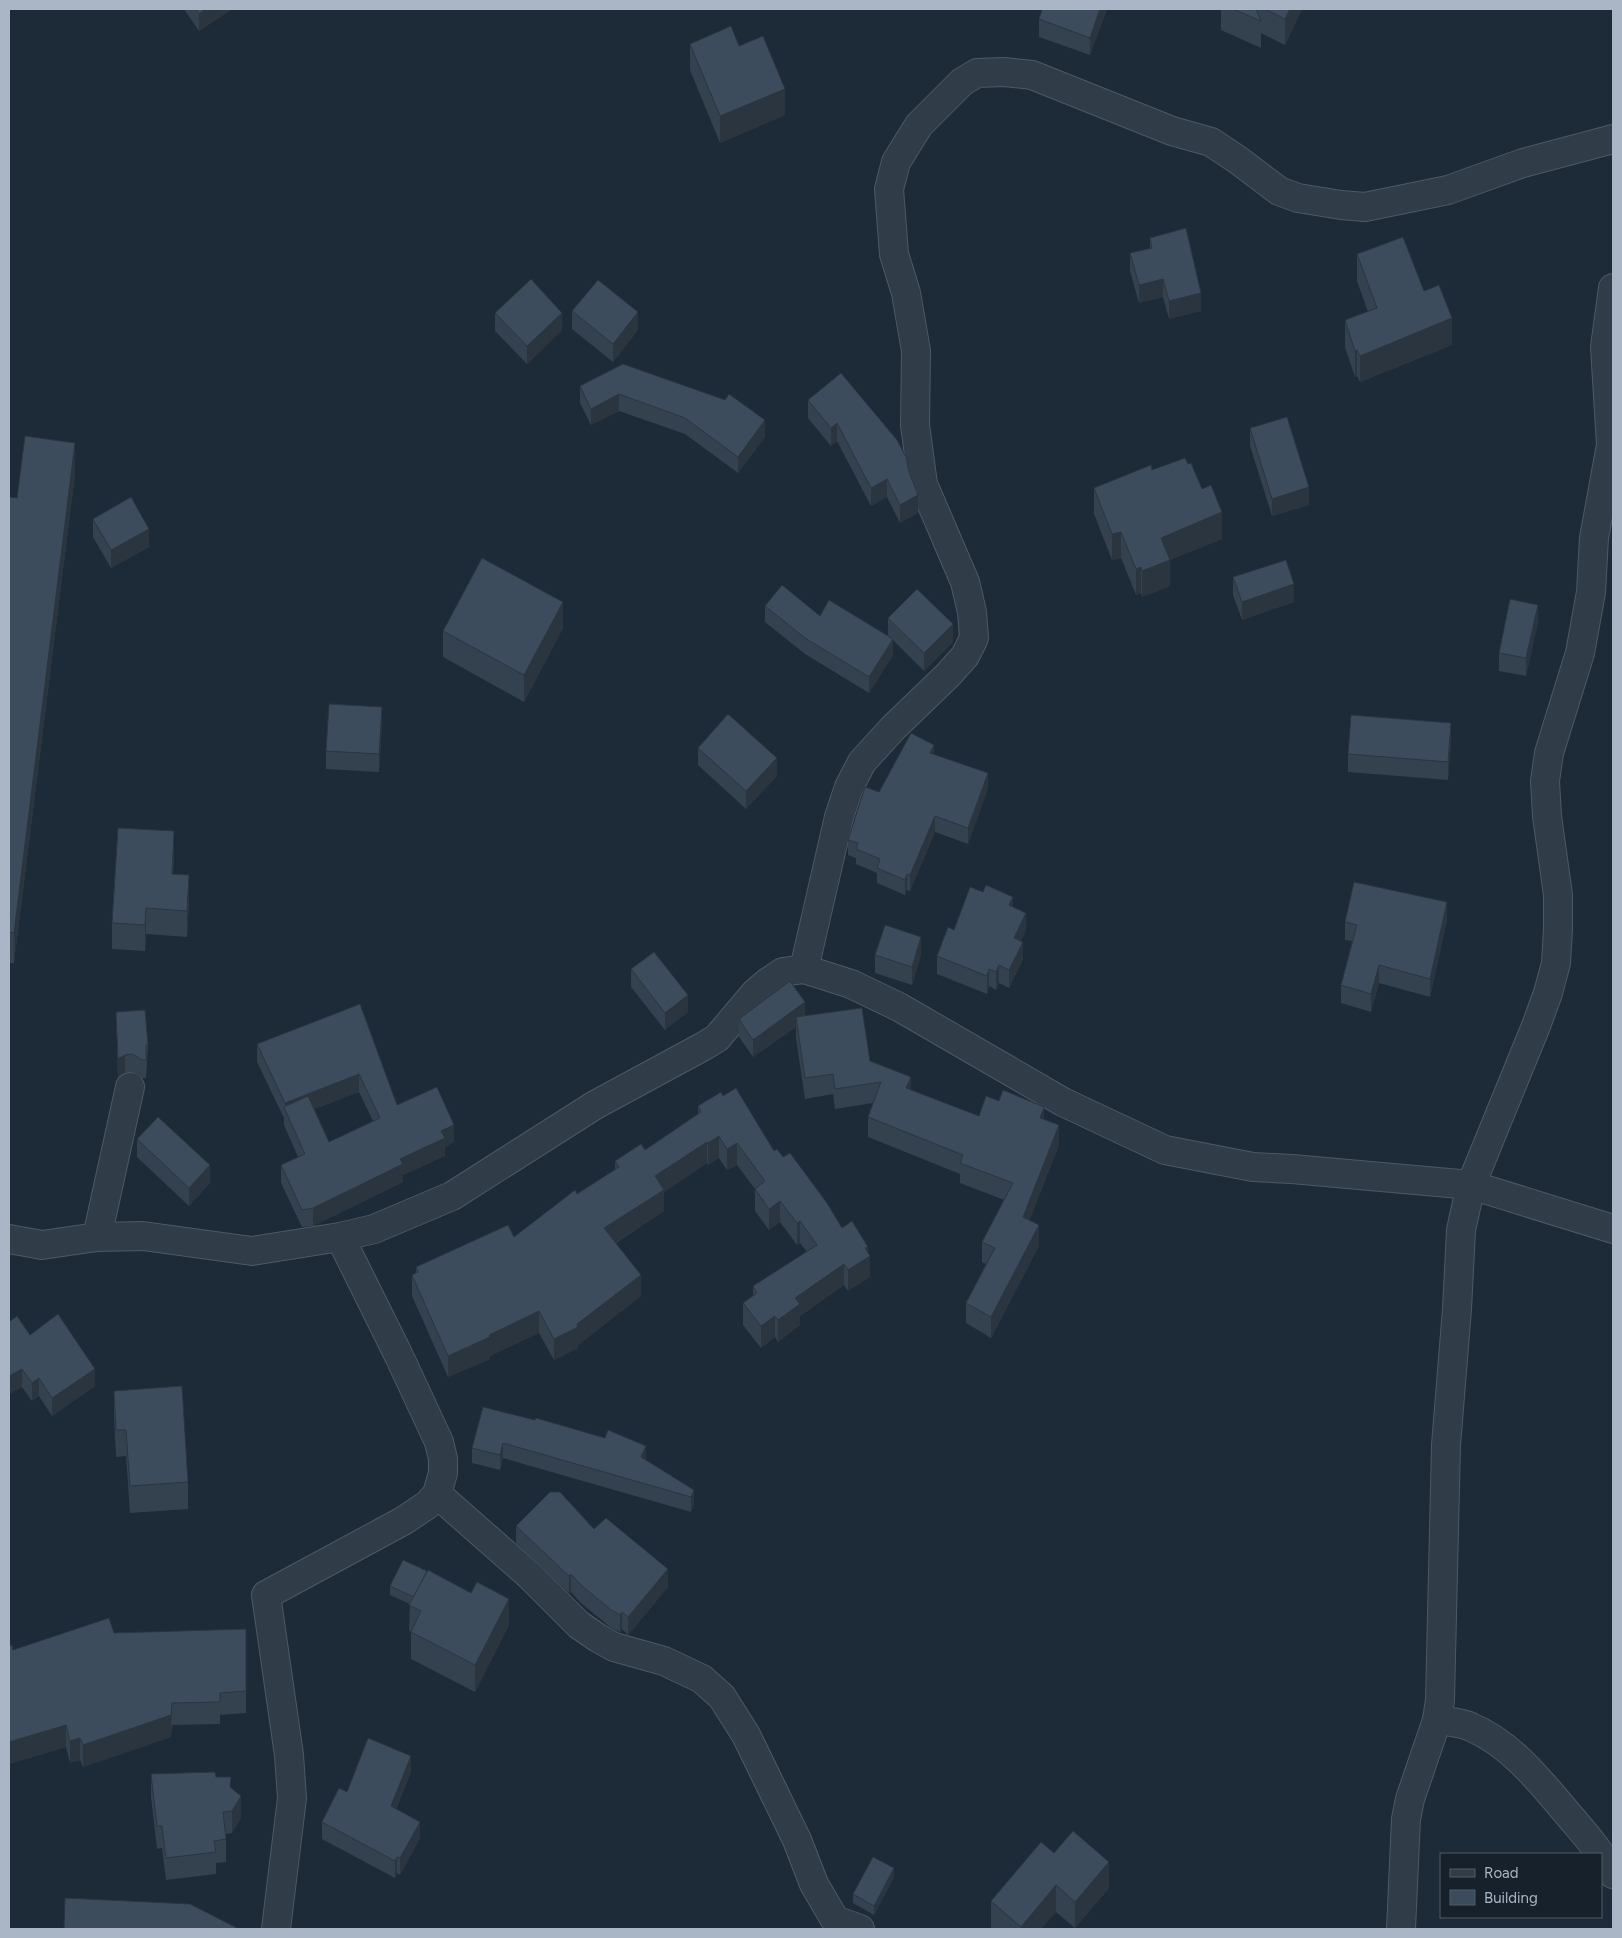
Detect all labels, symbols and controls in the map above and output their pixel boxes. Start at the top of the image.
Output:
legend [1440,1853,1602,1918]
text: Road [1484,1864,1519,1882]
text: Building [1484,1889,1538,1907]

